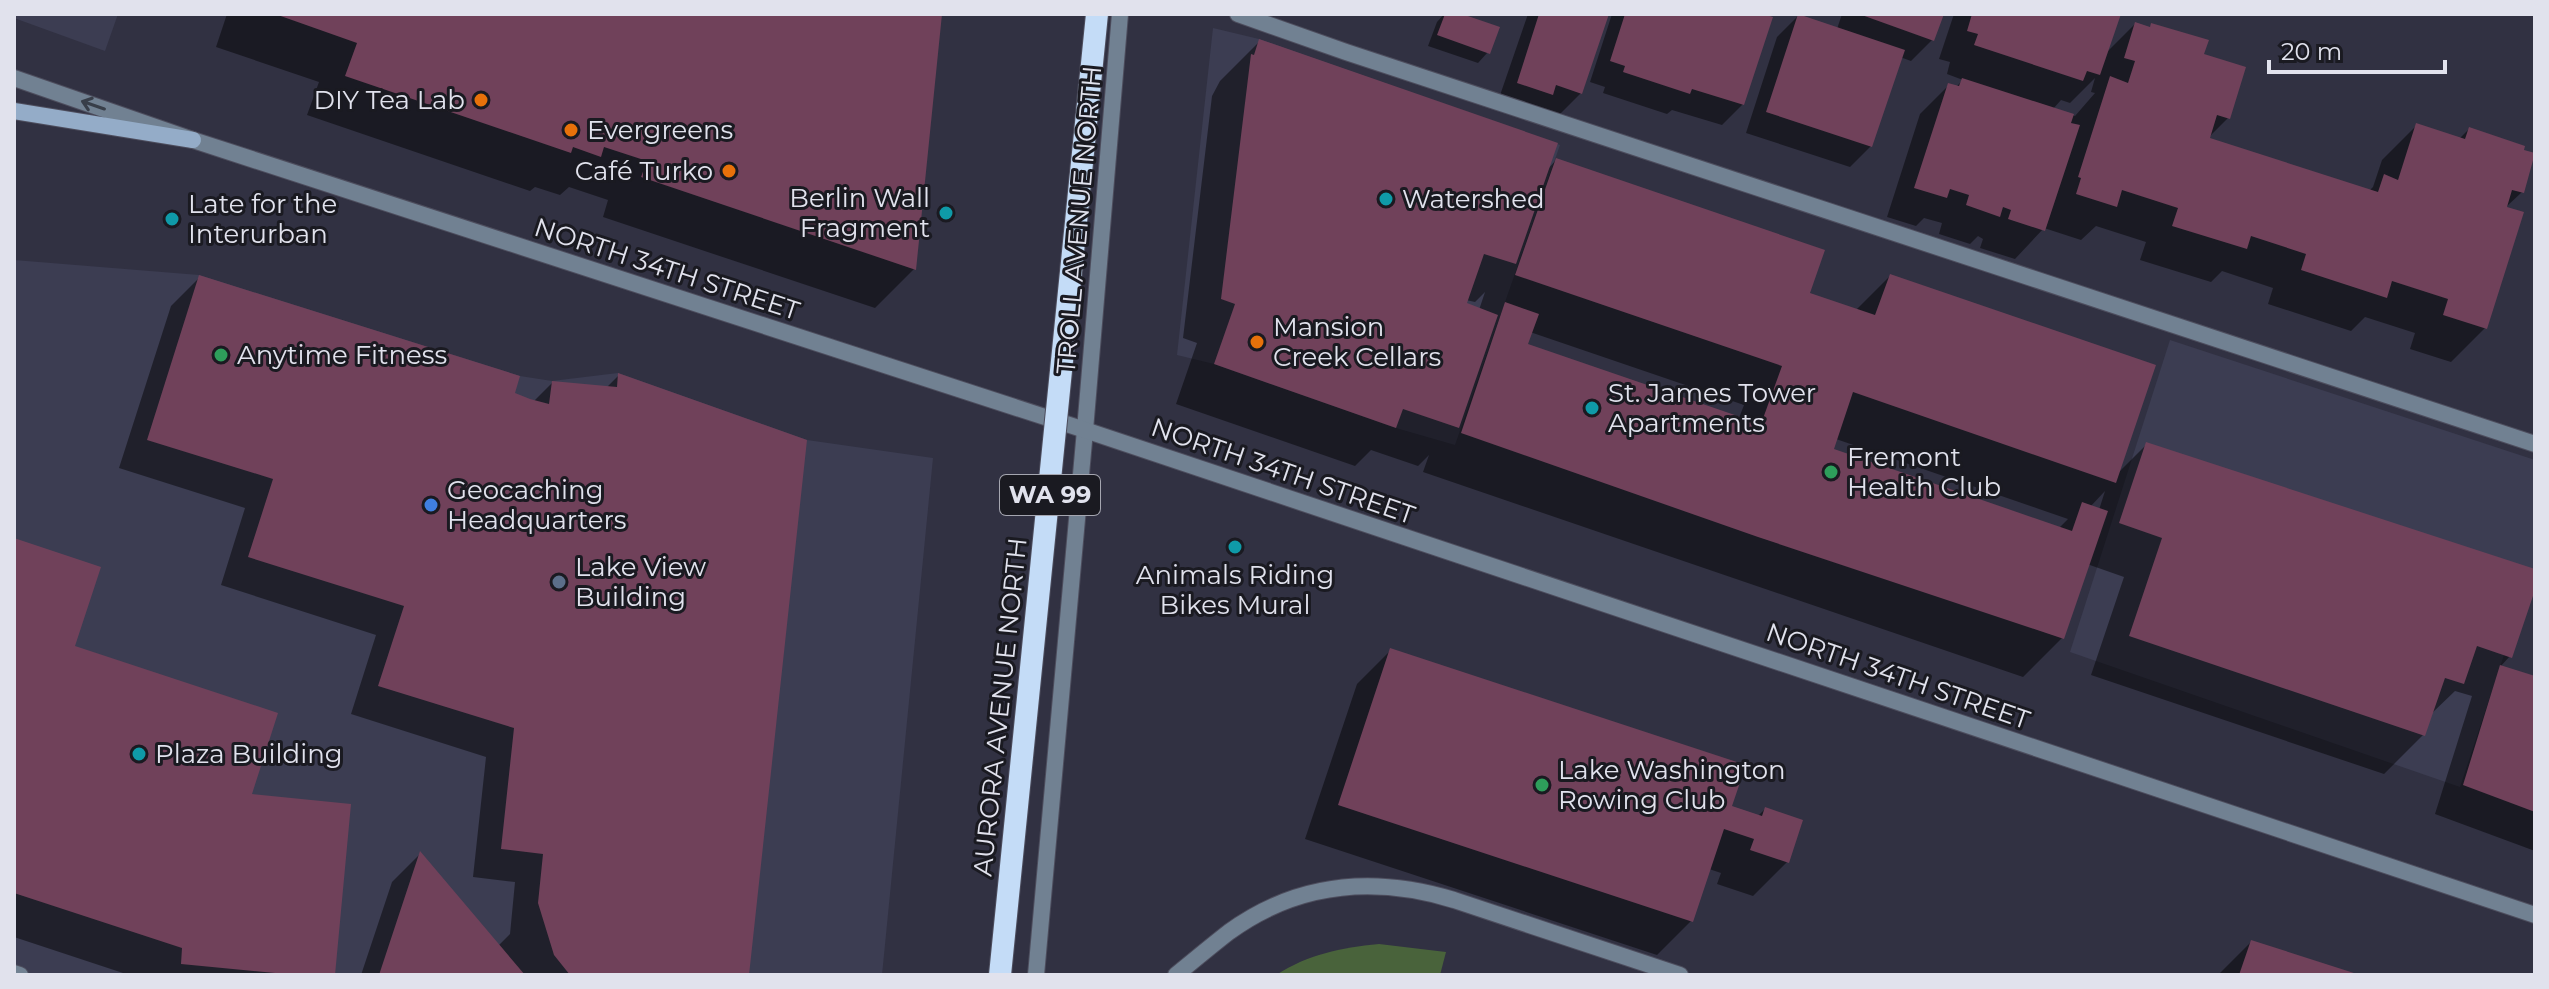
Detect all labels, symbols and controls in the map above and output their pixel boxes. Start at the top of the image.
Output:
scale bar [2269,24,2445,74]
text: 20 m [2281,37,2342,66]
street label: TROLL AVENUE NORTH [1050,65,1108,375]
place label: DIY Tea Lab [313,84,465,116]
marker: DIY Tea Lab [472,91,490,109]
one-way arrow [81,97,106,112]
place label: Evergreens [587,114,733,146]
marker: Evergreens [562,121,580,139]
place label: Café Turko [575,155,713,187]
marker: Café Turko [720,162,738,180]
place label: Berlin Wall Fragment [789,182,930,244]
place label: Watershed [1402,183,1545,215]
place label: Late for the Interurban [188,188,337,250]
marker: Watershed [1377,190,1395,208]
marker: Berlin Wall Fragment [937,204,955,222]
marker: Late for the Interurban [163,210,181,228]
street label: NORTH 34TH STREET [530,211,804,327]
place label: Mansion Creek Cellars [1273,311,1441,373]
marker: Mansion Creek Cellars [1248,333,1266,351]
place label: Anytime Fitness [237,339,447,371]
marker: Anytime Fitness [212,346,230,364]
place label: St. James Tower Apartments [1608,377,1816,439]
marker: St. James Tower Apartments [1583,399,1601,417]
street label: NORTH 34TH STREET [1147,411,1419,531]
place label: Fremont Health Club [1847,441,2001,503]
marker: Fremont Health Club [1822,463,1840,481]
place label: Geocaching Headquarters [447,474,627,536]
road number: WA 99 [1000,475,1100,515]
marker: Geocaching Headquarters [422,496,440,514]
street label: AURORA AVENUE NORTH [966,536,1034,878]
marker: Animals Riding Bikes Mural [1226,538,1244,556]
place label: Lake View Building [575,551,706,613]
place label: Animals Riding Bikes Mural [1136,559,1334,621]
marker: Lake View Building [550,573,568,591]
street label: NORTH 34TH STREET [1762,616,2034,736]
place label: Plaza Building [155,738,343,770]
marker: Plaza Building [130,745,148,763]
place label: Lake Washington Rowing Club [1558,754,1786,816]
marker: Lake Washington Rowing Club [1533,776,1551,794]

